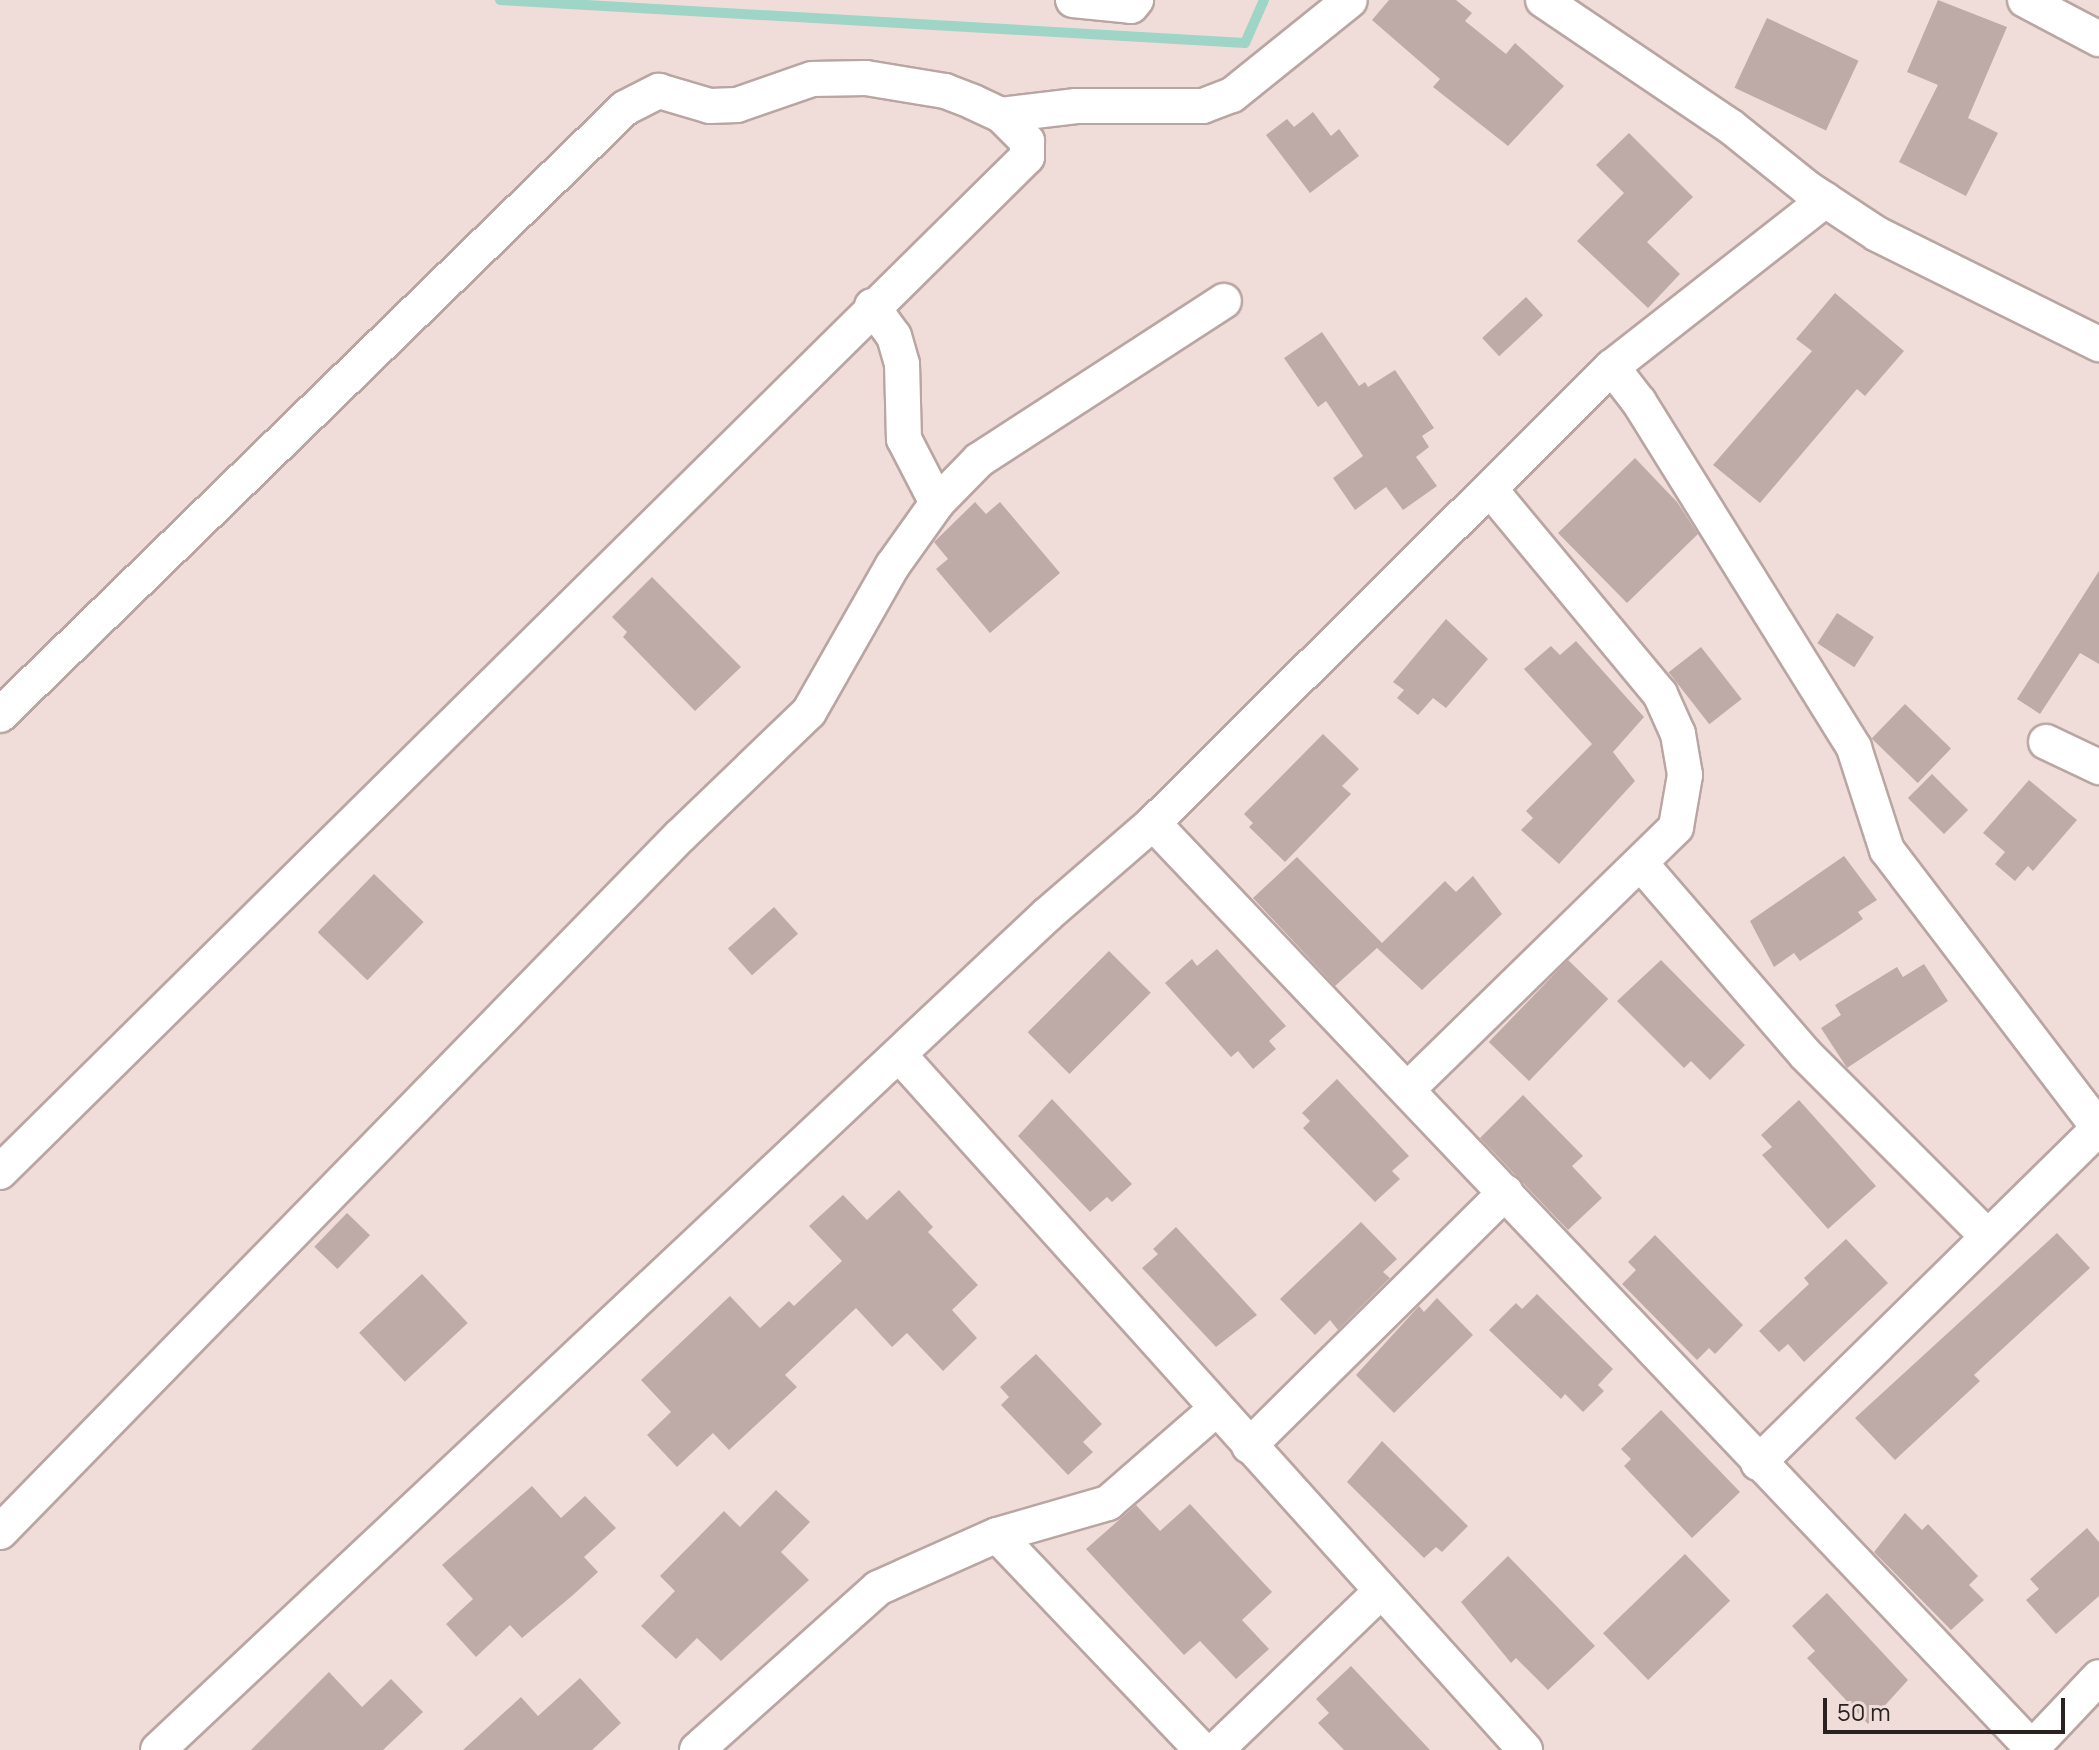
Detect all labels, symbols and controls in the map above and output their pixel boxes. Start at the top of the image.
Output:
scale bar [1827,1682,2069,1732]
text: 50 m [1837,1695,1891,1728]

